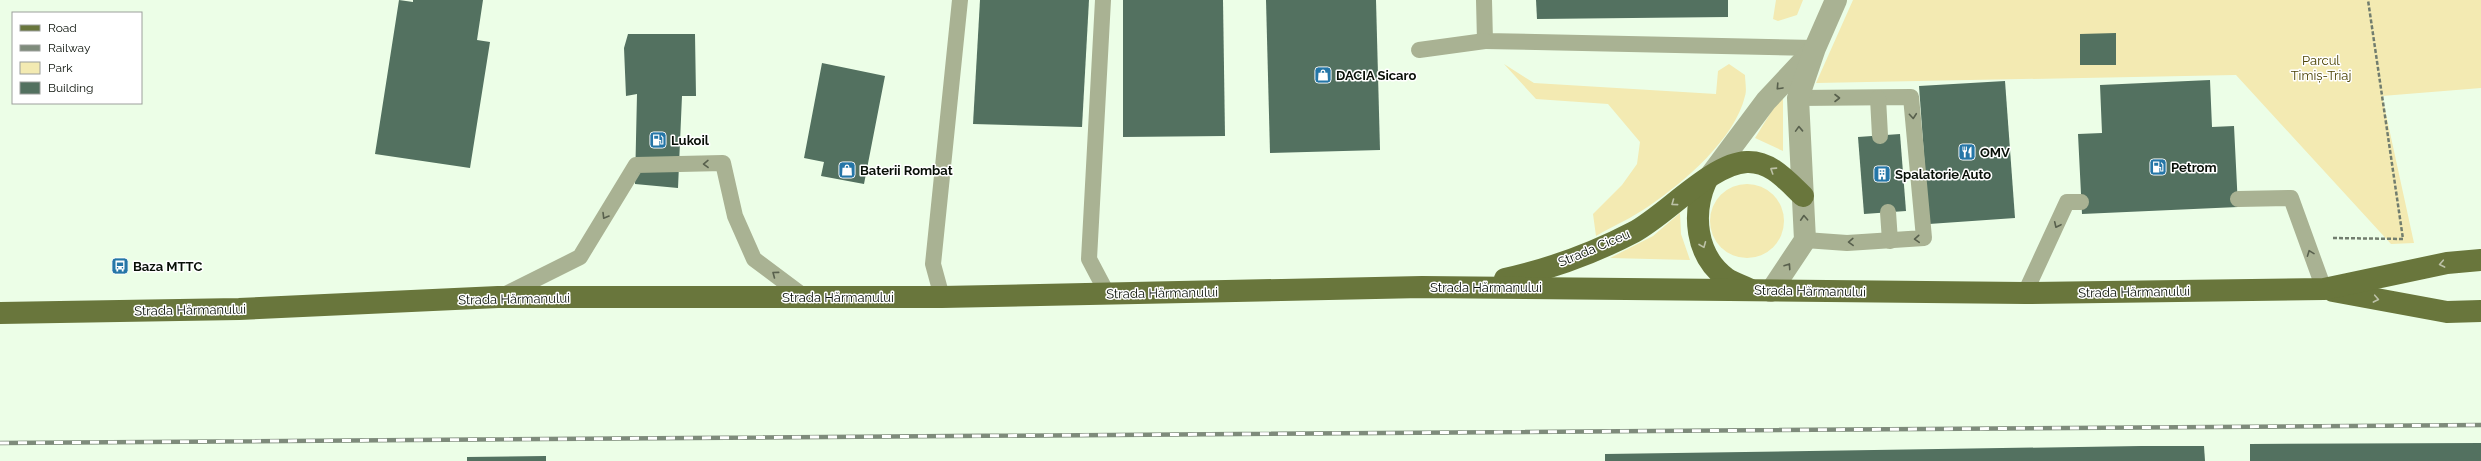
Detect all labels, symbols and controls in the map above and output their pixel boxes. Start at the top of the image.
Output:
legend [12,12,142,104]
text: Road [48,21,77,35]
text: Railway [48,41,91,55]
park label: Parcul Timiș-Triaj [2291,53,2351,83]
text: Park [48,61,73,75]
shop icon: DACIA Sicaro [1313,65,1333,85]
place label: DACIA Sicaro [1336,68,1416,83]
text: Building [48,81,94,95]
one-way arrow [1776,82,1783,90]
one-way arrow [1834,94,1840,102]
one-way arrow [1909,113,1918,120]
one-way arrow [1795,126,1803,132]
fuel station icon: Lukoil [648,130,668,150]
place label: Lukoil [671,133,710,148]
restaurant icon: OMV [1957,142,1977,162]
place label: OMV [1980,145,2010,160]
fuel station icon: Petrom [2148,157,2168,177]
one-way arrow [703,159,709,168]
shop icon: Baterii Rombat [837,160,857,180]
place label: Petrom [2171,160,2217,175]
place label: Baterii Rombat [860,163,953,178]
building icon: Spalatorie Auto [1872,164,1892,184]
place label: Spalatorie Auto [1895,167,1991,182]
one-way arrow [1771,168,1778,175]
one-way arrow [1672,198,1679,205]
one-way arrow [602,212,610,219]
one-way arrow [1800,215,1808,221]
one-way arrow [2054,221,2062,228]
street label: Strada Ciceu [1556,226,1632,270]
one-way arrow [1914,234,1920,243]
one-way arrow [1848,238,1854,247]
one-way arrow [1698,242,1706,249]
one-way arrow [2307,249,2315,256]
bus stop icon: Baza MTTC [110,256,130,276]
place label: Baza MTTC [133,259,202,274]
one-way arrow [2439,259,2445,268]
one-way arrow [1783,263,1790,270]
one-way arrow [773,272,780,279]
street label: Strada Hărmanului [1430,280,1542,295]
street label: Strada Hărmanului [1754,283,1866,299]
street label: Strada Hărmanului [2078,284,2190,300]
street label: Strada Hărmanului [1106,285,1218,301]
street label: Strada Hărmanului [782,290,894,305]
street label: Strada Hărmanului [458,291,570,307]
one-way arrow [2373,294,2379,303]
street label: Strada Hărmanului [134,302,246,318]

